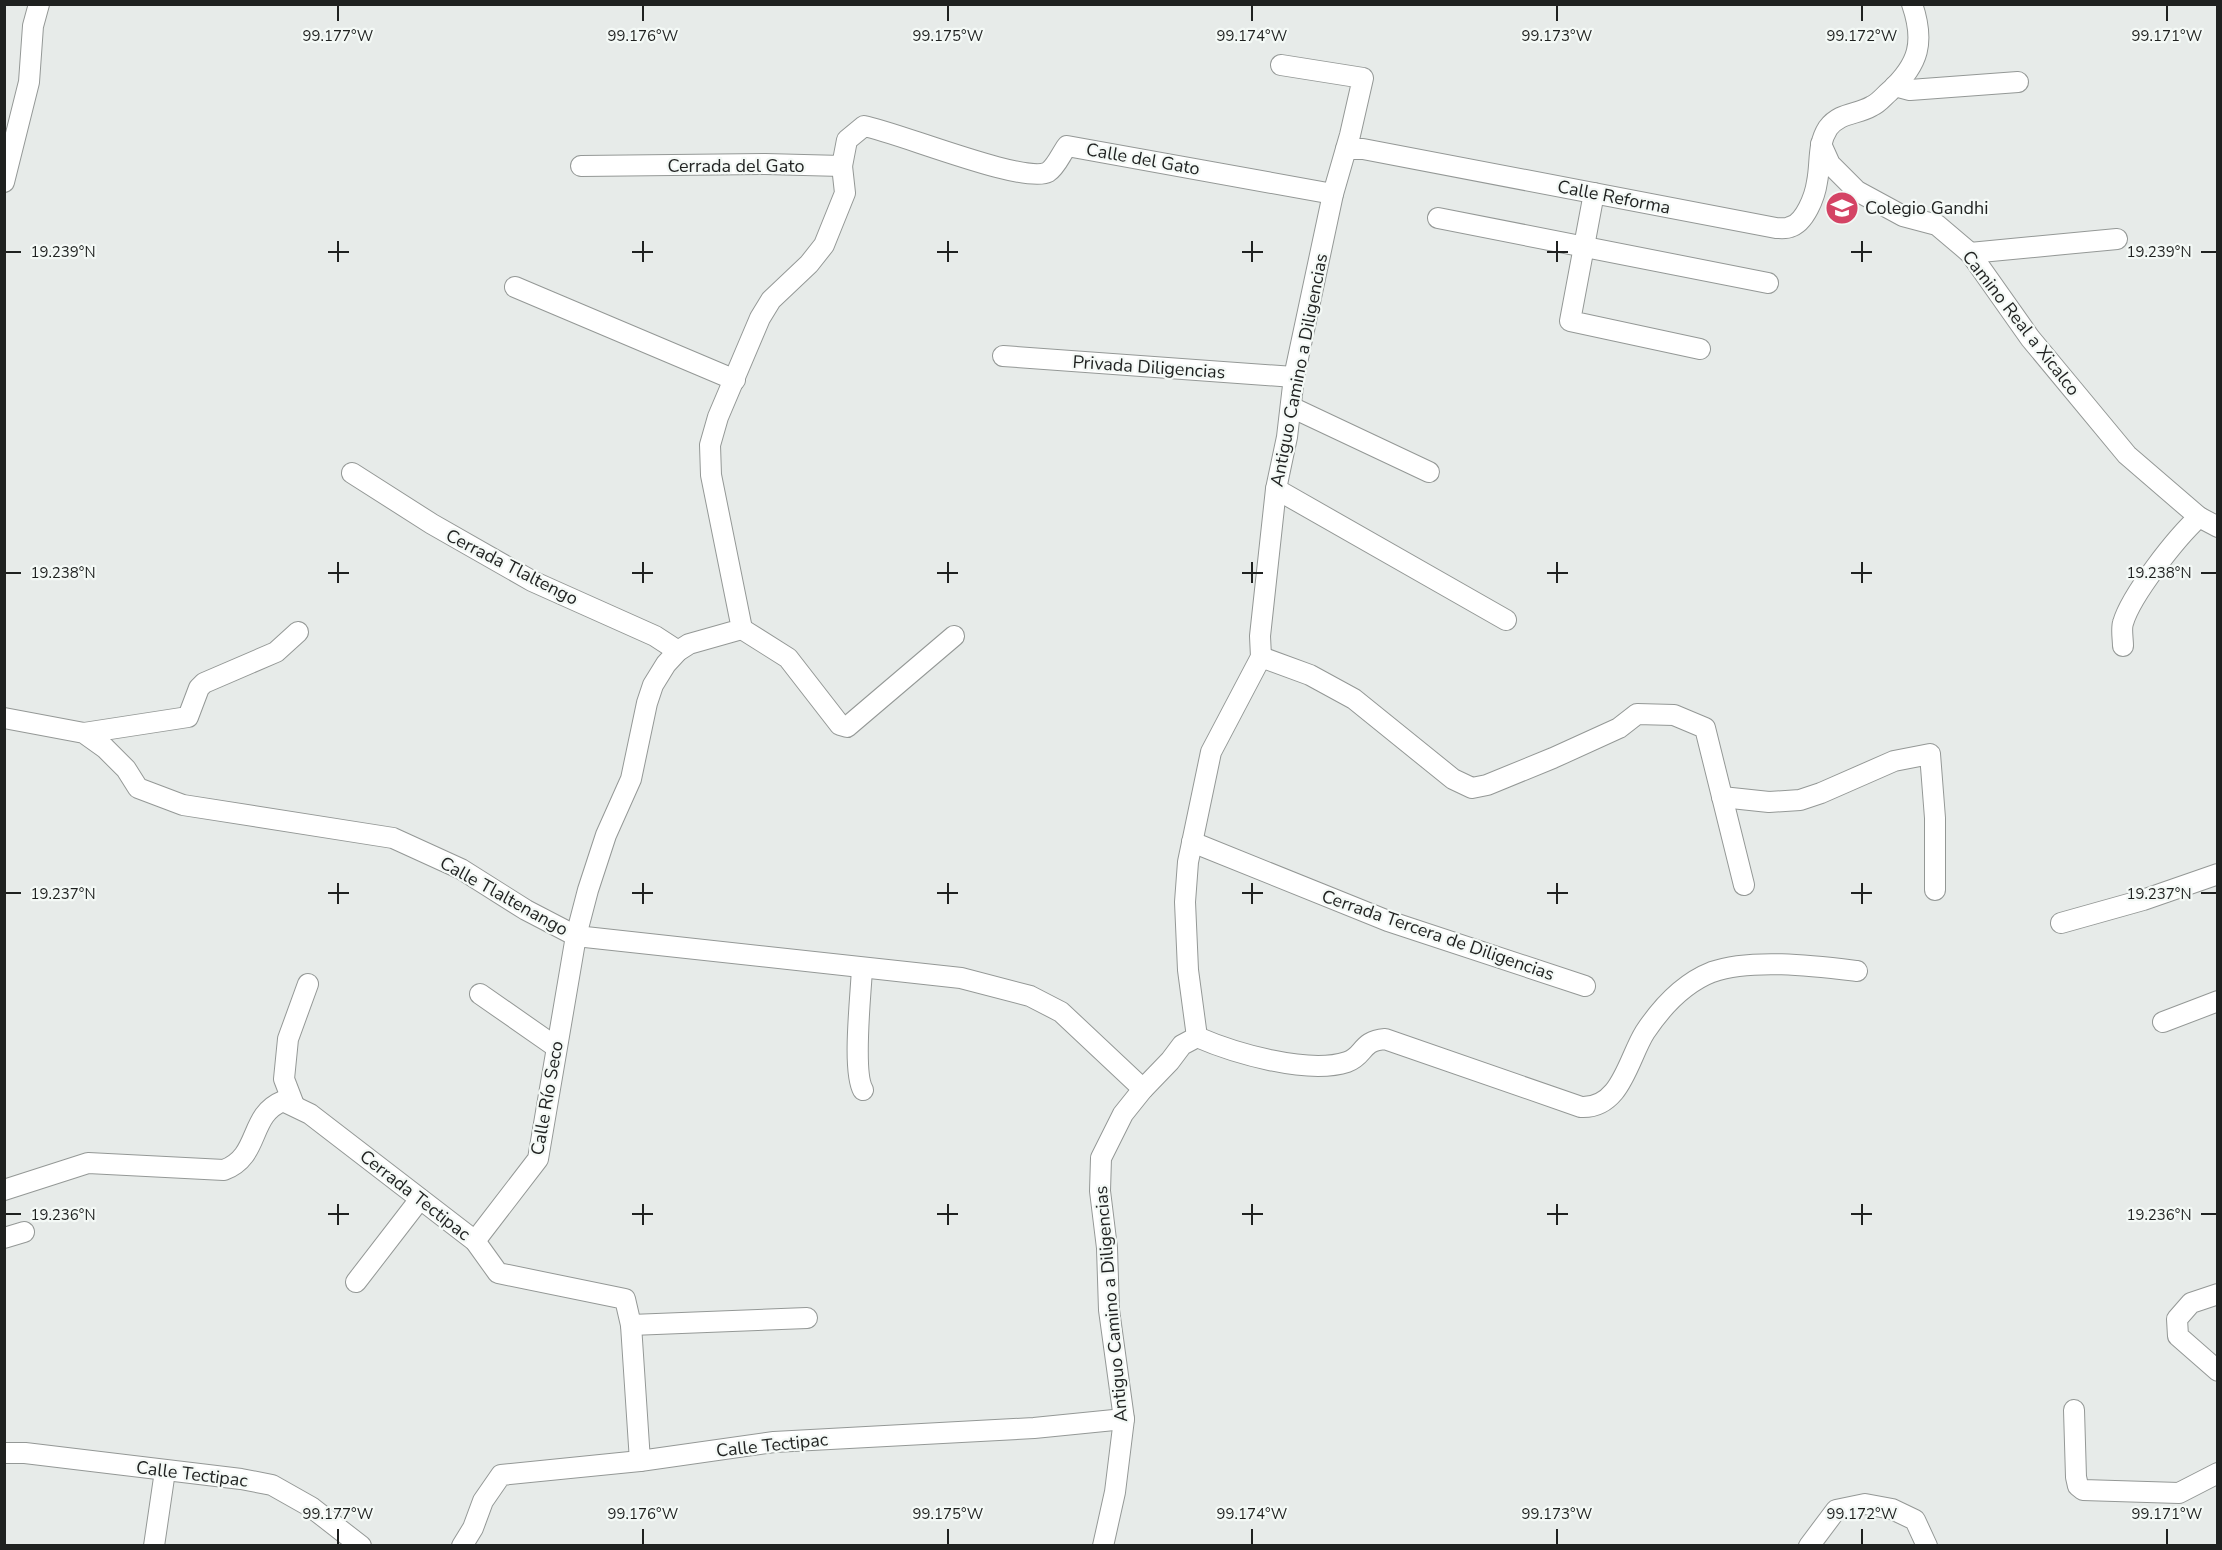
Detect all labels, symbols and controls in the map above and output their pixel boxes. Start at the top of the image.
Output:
text: 99.177°W [303,26,374,46]
text: 99.176°W [608,26,679,46]
text: 99.175°W [913,26,984,46]
text: 99.174°W [1217,26,1288,46]
text: 99.173°W [1522,26,1593,46]
text: 99.172°W [1827,26,1898,46]
text: 99.171°W [2132,26,2203,46]
street label: Calle del Gato [1084,137,1202,181]
street label: Cerrada del Gato [668,154,804,178]
street label: Calle Reforma [1555,174,1673,220]
school or university icon: Colegio Gandhi [1824,190,1860,226]
place label: Colegio Gandhi [1865,196,1988,220]
text: 19.239°N [30,242,96,262]
text: 19.239°N [2126,242,2192,262]
street label: Camino Real a Xicalco [1957,245,2085,401]
street label: Antiguo Camino a Diligencias [1265,251,1333,489]
street label: Privada Diligencias [1072,350,1226,384]
street label: Cerrada Tlaltengo [442,523,582,611]
text: 19.238°N [30,563,96,583]
text: 19.238°N [2126,563,2192,583]
street label: Calle Tlaltenango [435,851,573,941]
text: 19.237°N [30,884,96,904]
street label: Cerrada Tercera de Diligencias [1319,884,1557,986]
text: 19.237°N [2126,884,2192,904]
street label: Calle Río Seco [525,1039,569,1157]
street label: Cerrada Tectipac [355,1144,475,1246]
street label: Antiguo Camino a Diligencias [1089,1185,1133,1423]
text: 19.236°N [30,1205,96,1225]
text: 19.236°N [2126,1205,2192,1225]
street label: Calle Tectipac [715,1427,829,1463]
street label: Calle Tectipac [135,1455,249,1493]
text: 99.177°W [303,1504,374,1524]
text: 99.176°W [608,1504,679,1524]
text: 99.175°W [913,1504,984,1524]
text: 99.174°W [1217,1504,1288,1524]
text: 99.173°W [1522,1504,1593,1524]
text: 99.172°W [1827,1504,1898,1524]
text: 99.171°W [2132,1504,2203,1524]

